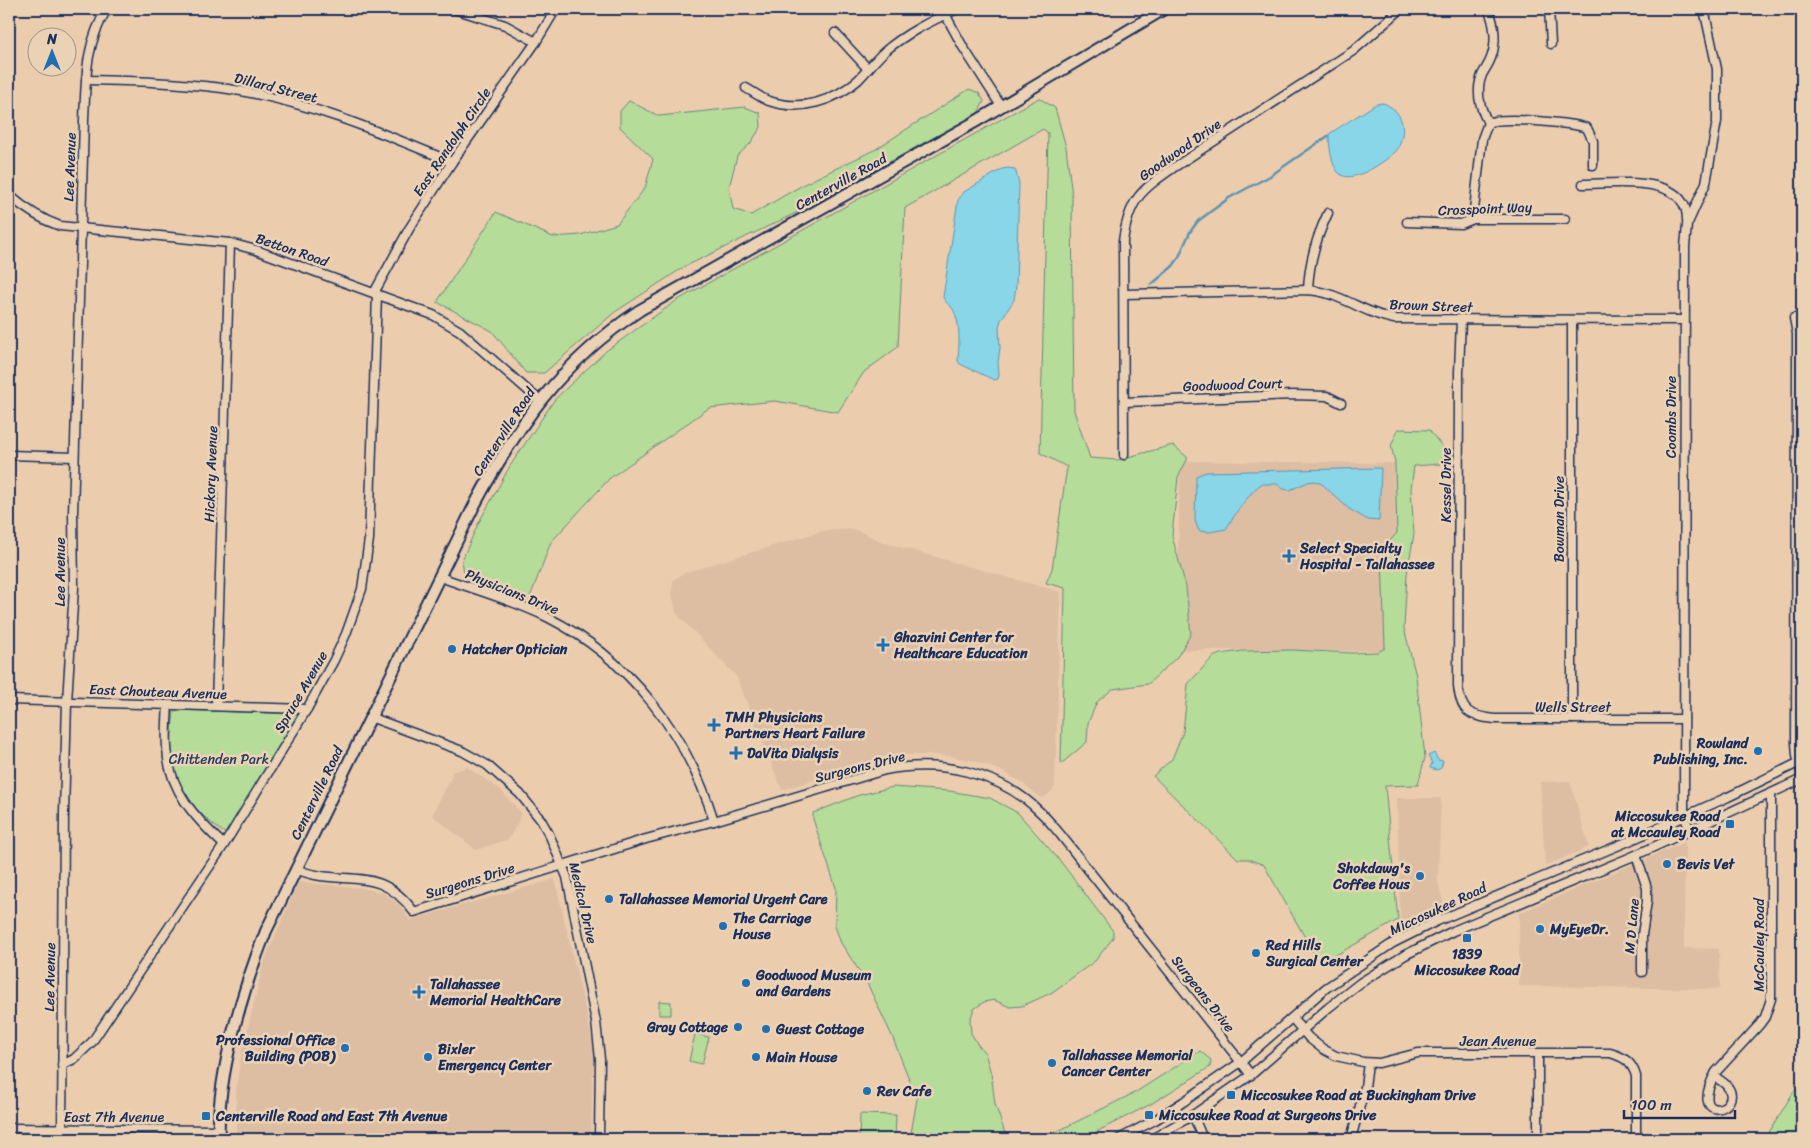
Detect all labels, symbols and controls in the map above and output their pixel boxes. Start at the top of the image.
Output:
text: N [46,27,57,52]
north arrow [28,28,78,78]
street label: Dillard Street [232,66,320,110]
street label: East Randolph Circle [406,82,498,202]
street label: Goodwood Drive [1133,112,1227,188]
street label: Lee Avenue [56,132,84,202]
street label: Centerville Road [790,146,893,218]
street label: Crosspoint Way [1438,195,1533,223]
street label: Betton Road [252,226,333,275]
street label: Brown Street [1389,292,1474,320]
street label: Goodwood Court [1182,371,1284,399]
street label: Coombs Drive [1659,376,1684,458]
street label: Centerville Road [466,381,543,481]
street label: Hickory Avenue [197,425,225,523]
street label: Kessel Drive [1434,447,1459,523]
street label: Bowman Drive [1547,476,1572,562]
place label: Select Specialty Hospital - Tallahassee [1299,536,1435,577]
street label: Lee Avenue [48,537,73,607]
marker: Select Specialty Hospital - Tallahassee [1282,549,1296,563]
street label: Physicians Drive [461,562,563,622]
place label: Ghazvini Center for Healthcare Education [893,625,1028,666]
place label: Hatcher Optician [461,637,568,662]
marker: Ghazvini Center for Healthcare Education [876,638,890,652]
marker: Hatcher Optician [446,643,458,655]
street label: Spruce Avenue [267,646,335,738]
street label: East Chouteau Avenue [89,677,228,707]
street label: Wells Street [1535,695,1612,720]
place label: TMH Physicians Partners Heart Failure [725,705,866,746]
marker: TMH Physicians Partners Heart Failure [707,718,721,732]
place label: Rowland Publishing, Inc. [1653,731,1750,772]
street label: Centerville Road [283,740,351,844]
place label: DaVita Dialysis [747,741,839,766]
street label: Surgeons Drive [812,744,908,790]
marker: Rowland Publishing, Inc. [1752,745,1764,757]
marker: DaVita Dialysis [729,746,743,760]
park label: Chittenden Park [169,747,269,772]
place label: Miccosukee Road at Mccauley Road [1610,804,1722,845]
marker: Miccosukee Road at Mccauley Road [1724,818,1736,830]
place label: Bevis Vet [1677,852,1736,877]
street label: Surgeons Drive [422,856,518,906]
place label: Shokdawg's Coffee Hous [1332,856,1411,897]
marker: Bevis Vet [1661,858,1673,870]
street label: Medical Drive [561,860,605,946]
marker: Shokdawg's Coffee Hous [1414,870,1426,882]
street label: Miccosukee Road [1385,875,1492,942]
place label: Tallahassee Memorial Urgent Care [619,887,828,912]
marker: Tallahassee Memorial Urgent Care [603,893,615,905]
street label: M D Lane [1617,897,1647,955]
street label: McCauley Road [1747,897,1772,992]
place label: The Carriage House [732,906,812,947]
place label: MyEyeDr. [1549,917,1609,942]
marker: The Carriage House [717,920,729,932]
marker: MyEyeDr. [1534,923,1546,935]
marker: 1839 Miccosukee Road [1461,932,1473,944]
place label: Red Hills Surgical Center [1265,933,1364,974]
street label: Lee Avenue [37,942,63,1012]
place label: 1839 Miccosukee Road [1414,942,1521,983]
marker: Red Hills Surgical Center [1250,947,1262,959]
street label: Surgeons Drive [1165,950,1241,1038]
place label: Goodwood Museum and Gardens [755,963,872,1004]
place label: Tallahassee Memorial HealthCare [429,972,562,1013]
marker: Goodwood Museum and Gardens [740,977,752,989]
marker: Tallahassee Memorial HealthCare [412,985,426,999]
place label: Gray Cottage [646,1015,729,1040]
place label: Guest Cottage [775,1017,865,1042]
marker: Gray Cottage [732,1021,744,1033]
marker: Guest Cottage [760,1023,772,1035]
place label: Professional Office Building (POB) [216,1028,336,1069]
street label: Jean Avenue [1459,1029,1536,1054]
place label: Bixler Emergency Center [438,1037,552,1078]
marker: Professional Office Building (POB) [339,1042,351,1054]
place label: Tallahassee Memorial Cancer Center [1061,1043,1194,1084]
place label: Main House [765,1045,838,1070]
marker: Bixler Emergency Center [422,1051,434,1063]
marker: Main House [750,1051,762,1063]
marker: Tallahassee Memorial Cancer Center [1046,1057,1058,1069]
place label: Rev Cafe [876,1079,932,1104]
place label: Miccosukee Road at Buckingham Drive [1240,1083,1477,1108]
marker: Rev Cafe [861,1085,873,1097]
scale bar [1624,1088,1735,1120]
marker: Miccosukee Road at Buckingham Drive [1225,1089,1237,1101]
text: 100 m [1631,1092,1672,1118]
place label: Miccosukee Road at Surgeons Drive [1158,1103,1377,1128]
place label: Centerville Road and East 7th Avenue [215,1104,448,1129]
street label: East 7th Avenue [64,1105,164,1130]
marker: Miccosukee Road at Surgeons Drive [1143,1109,1155,1121]
marker: Centerville Road and East 7th Avenue [200,1110,212,1122]

